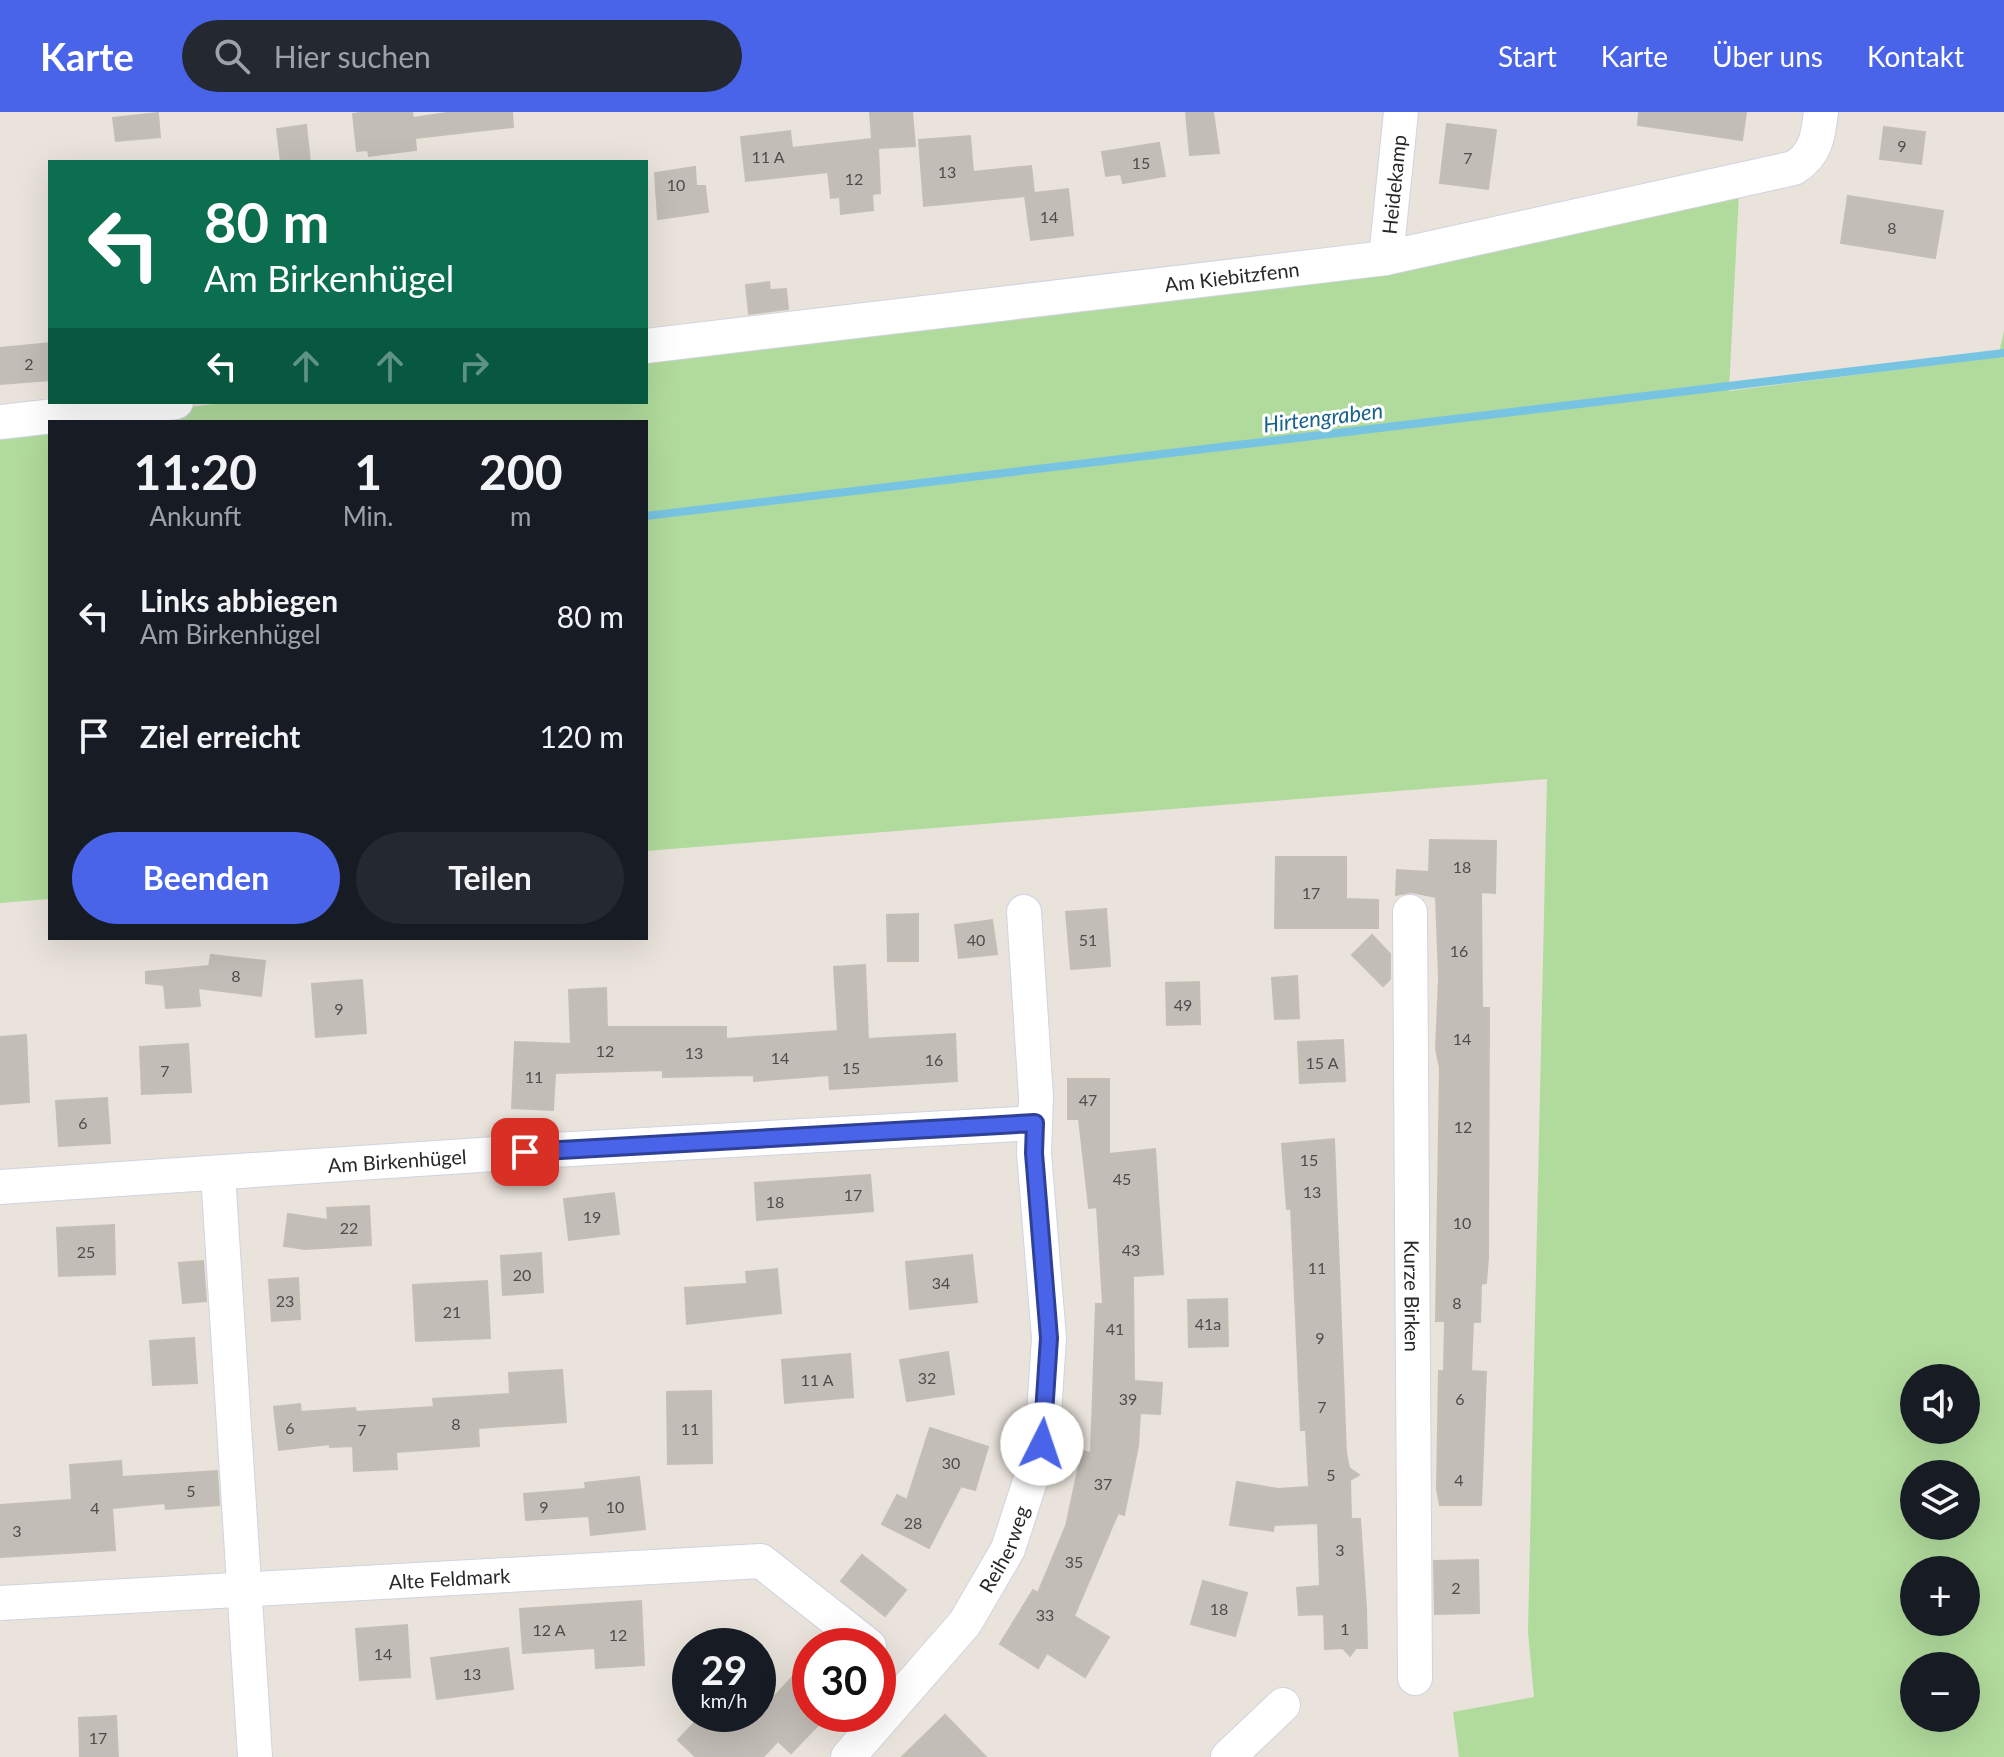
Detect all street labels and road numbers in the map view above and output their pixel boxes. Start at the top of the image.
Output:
street label: Heidekamp [1377,133,1411,235]
street label: Am Kiebitzfenn [1163,256,1301,296]
street label: Am Birkenhügel [327,1144,467,1177]
street label: Kurze Birken [1400,1240,1425,1352]
street label: Reiherweg [974,1503,1033,1596]
street label: Alte Feldmark [388,1563,512,1594]

